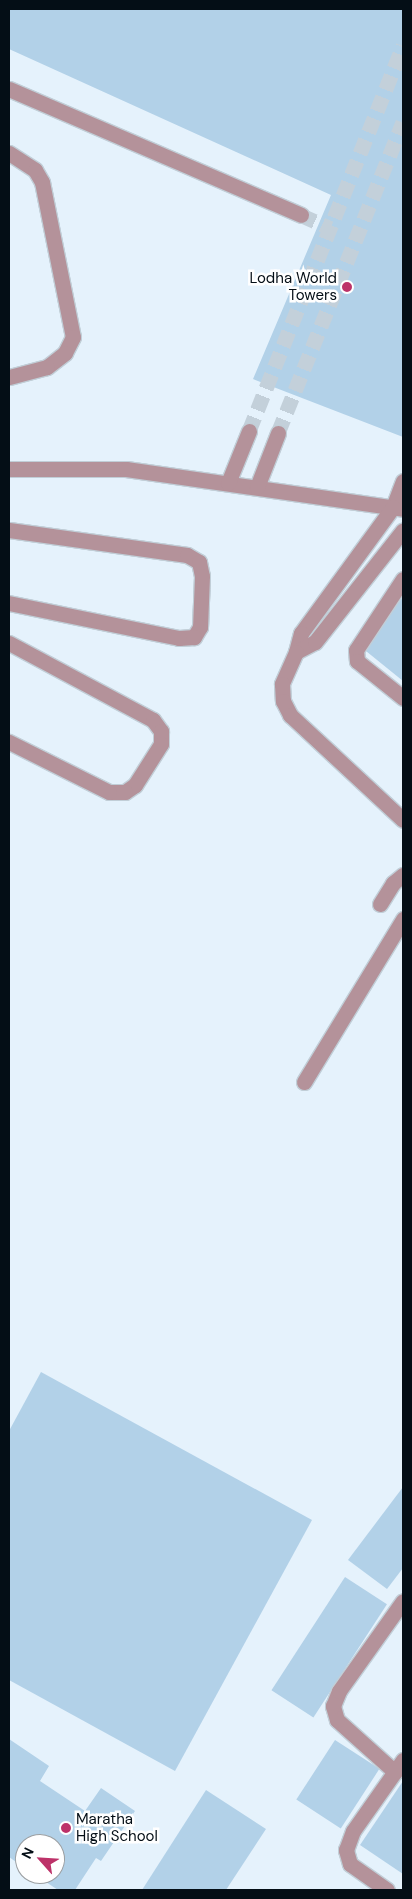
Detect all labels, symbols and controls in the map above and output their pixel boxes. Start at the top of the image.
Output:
place label: Lodha World Towers [249,269,337,304]
marker: Lodha World Towers [341,281,353,293]
place label: Maratha High School [76,1810,158,1845]
marker: Maratha High School [60,1822,72,1834]
north arrow [15,1834,65,1884]
text: N [17,1844,38,1861]

